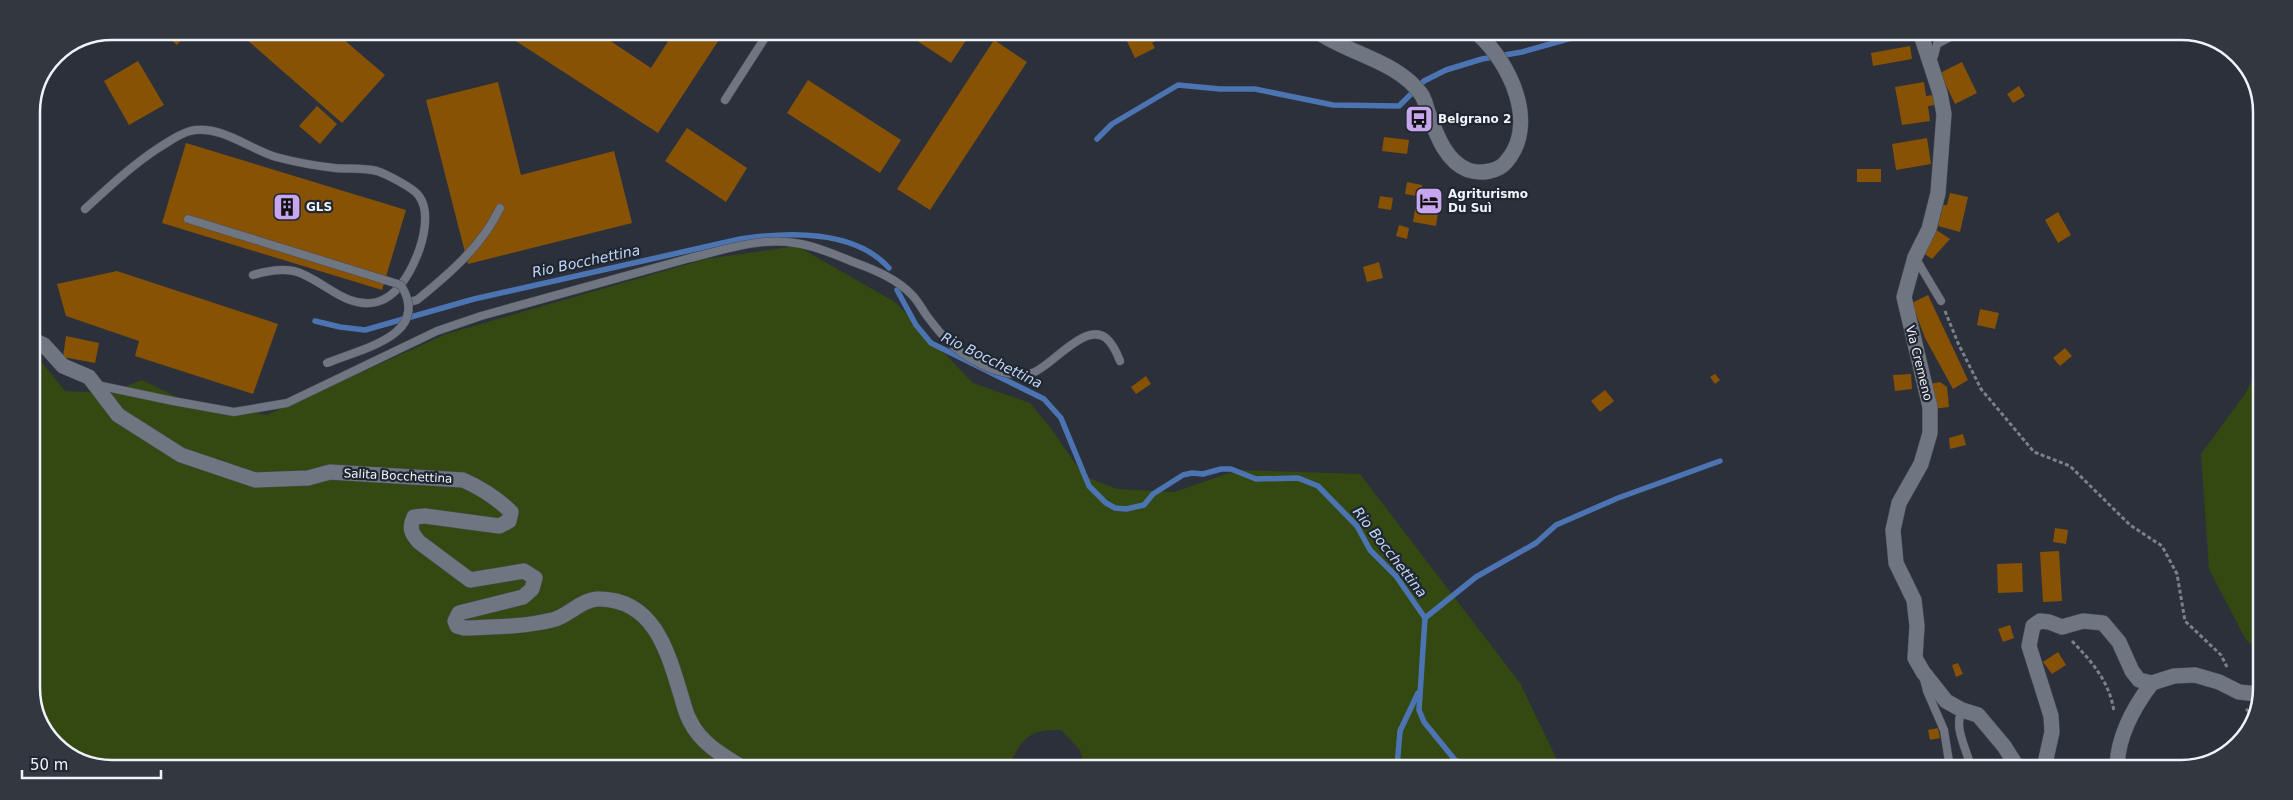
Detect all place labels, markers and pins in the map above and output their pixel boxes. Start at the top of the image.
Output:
bus stop icon: Belgrano 2 [1404,104,1434,134]
place label: Belgrano 2 [1438,112,1511,126]
hotel icon: Agriturismo Du Suì [1414,186,1444,216]
place label: Agriturismo Du Suì [1448,187,1528,215]
building icon: GLS [272,192,302,222]
place label: GLS [306,200,332,214]

